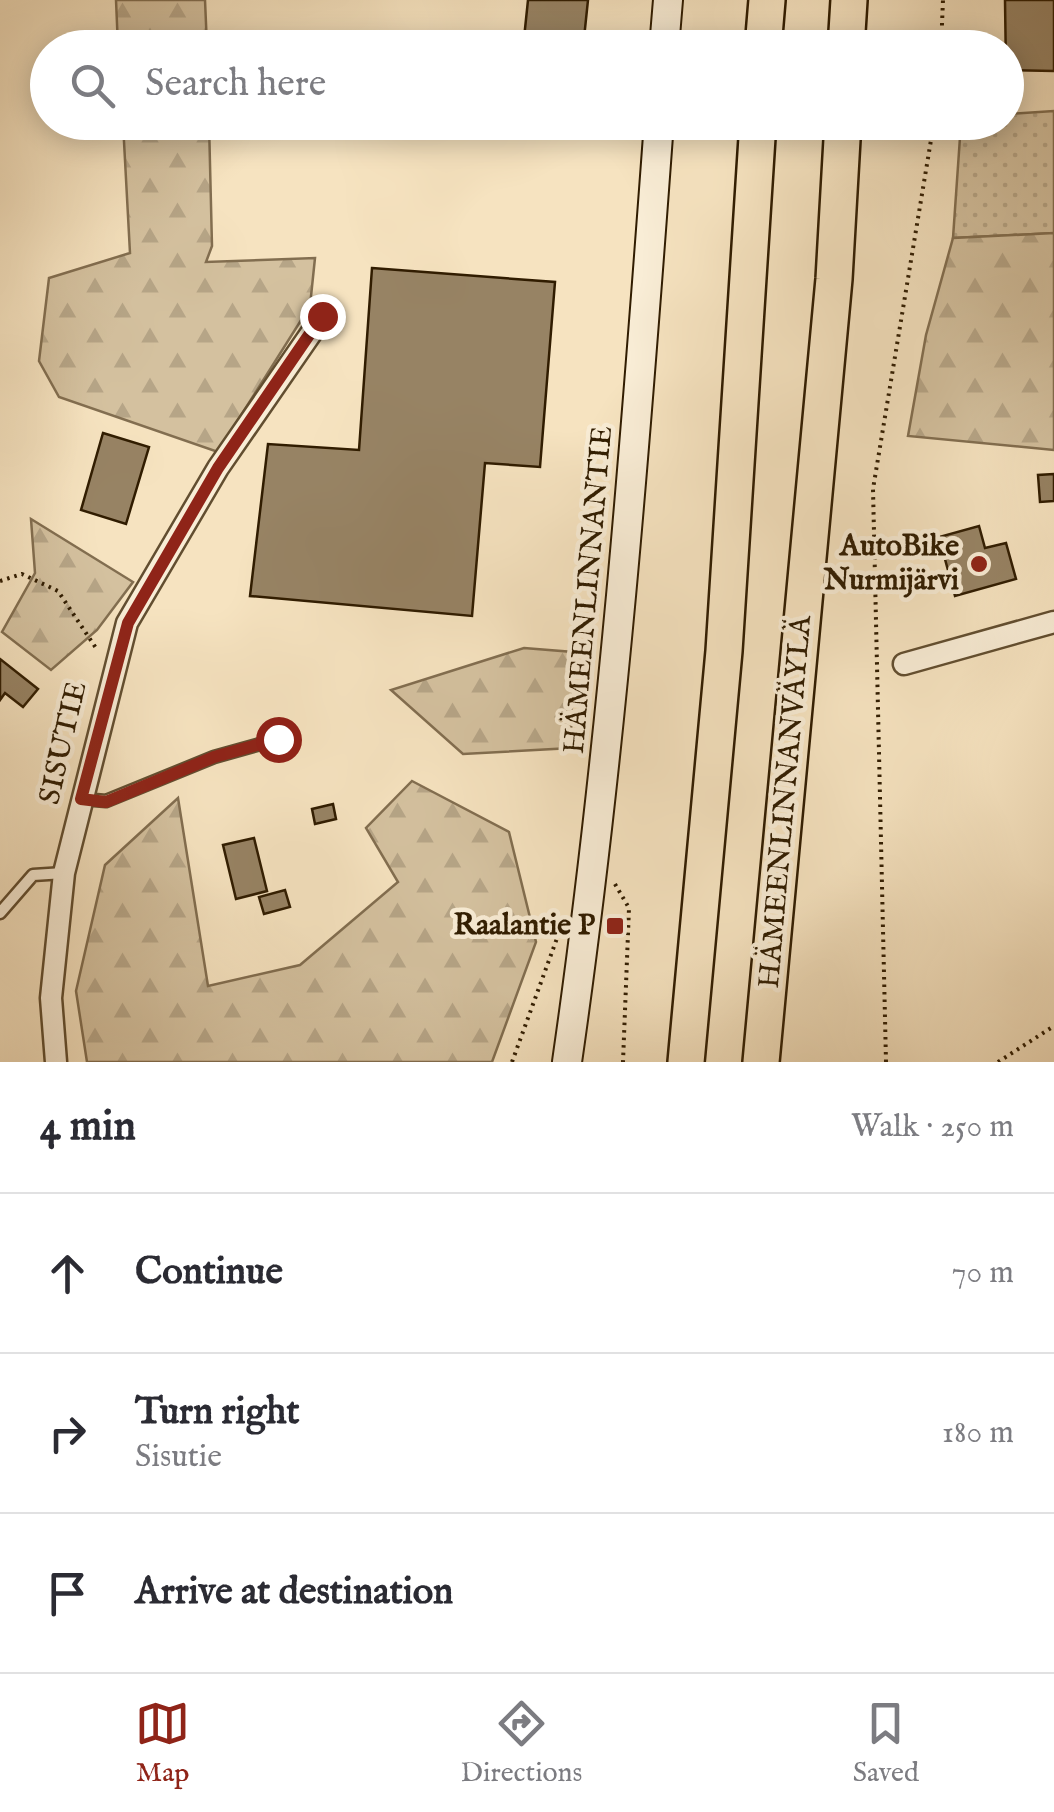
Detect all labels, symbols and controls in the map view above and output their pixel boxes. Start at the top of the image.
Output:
search box [30,30,1024,140]
icon: search [65,58,120,113]
text: Search here [145,61,326,109]
route end [300,294,346,340]
street label: HÄMEENLINNANTIE [556,424,622,756]
place label: AutoBike Nurmijärvi [823,528,959,600]
marker: AutoBike Nurmijärvi [968,553,990,575]
street label: HÄMEENLINNANVÄYLÄ [751,613,821,990]
street label: SISUTIE [31,678,97,808]
route start [256,717,302,763]
place label: Raalantie P [453,907,596,945]
marker: Raalantie P [604,915,626,937]
text: 4 min [40,1101,136,1154]
text: Walk · 250 m [851,1107,1014,1148]
icon: ahead [40,1246,95,1301]
text: Continue [135,1249,283,1297]
text: 70 m [952,1253,1014,1294]
text: Turn right [135,1389,299,1437]
icon: right [40,1406,95,1461]
text: 180 m [942,1413,1014,1454]
text: Sisutie [135,1437,222,1478]
icon: arrive [40,1566,95,1621]
text: Arrive at destination [135,1569,453,1617]
tab: Map [135,1696,190,1791]
tab: Directions [460,1696,582,1791]
tab: Saved [853,1696,919,1791]

